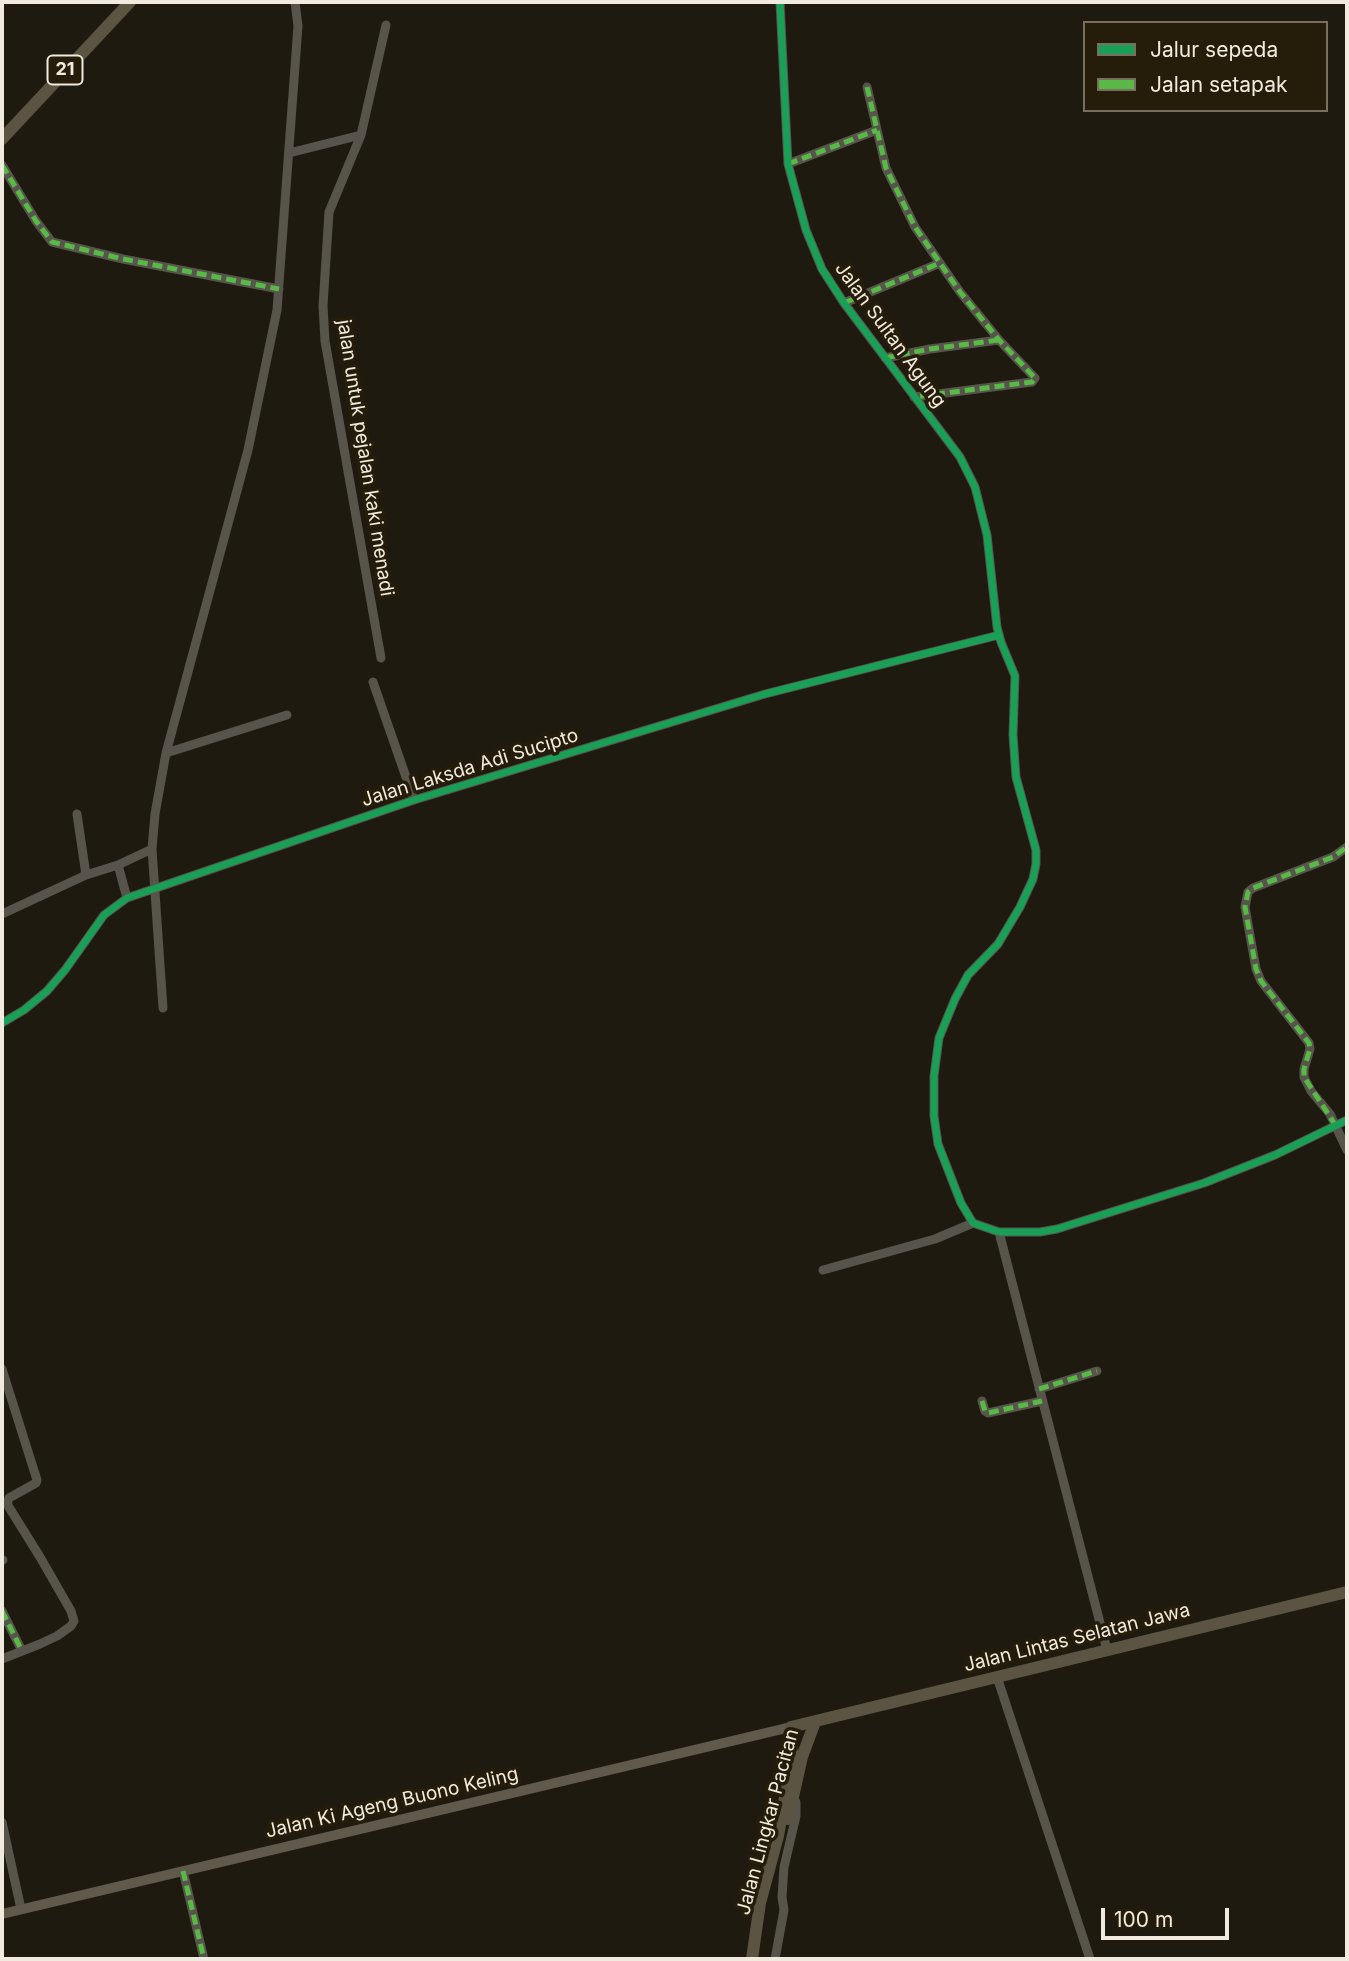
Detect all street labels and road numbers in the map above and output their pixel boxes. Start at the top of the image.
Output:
road number: 21 [48,56,82,84]
street label: Jalan Sultan Agung [830,258,950,412]
street label: jalan untuk pejalan kaki menadi [332,318,398,598]
street label: Jalan Laksda Adi Sucipto [359,724,581,812]
street label: Jalan Lintas Selatan Jawa [962,1599,1192,1677]
street label: Jalan Lingkar Pacitan [732,1726,804,1918]
street label: Jalan Ki Ageng Buono Keling [263,1763,521,1843]

